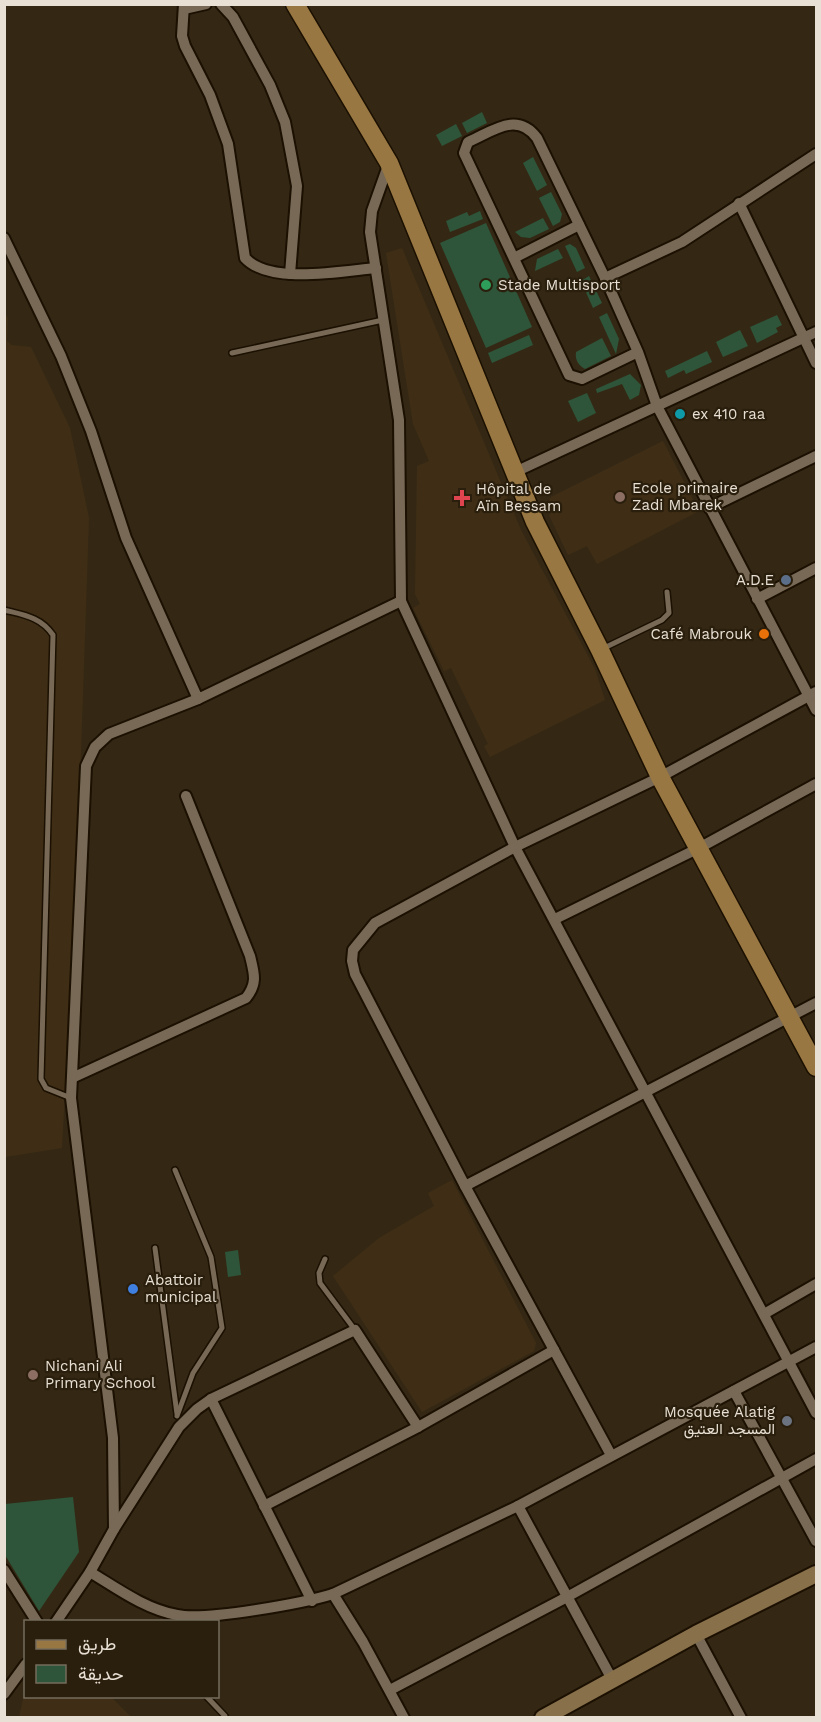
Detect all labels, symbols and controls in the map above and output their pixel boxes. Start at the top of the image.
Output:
place label: Stade Multisport [498,276,621,294]
marker: Stade Multisport [479,278,493,292]
place label: ex 410 raa [692,405,766,423]
marker: ex 410 raa [673,407,687,421]
place label: Ecole primaire Zadi Mbarek [632,479,738,514]
place label: Hôpital de Aïn Bessam [476,480,561,515]
marker: Hôpital de Aïn Bessam [453,489,471,507]
marker: Ecole primaire Zadi Mbarek [613,490,627,504]
place label: A.D.E [736,571,774,589]
marker: A.D.E [779,573,793,587]
place label: Café Mabrouk [651,625,752,643]
marker: Café Mabrouk [757,627,771,641]
place label: Abattoir municipal [145,1271,217,1306]
marker: Abattoir municipal [126,1282,140,1296]
place label: Nichani Ali Primary School [45,1357,156,1392]
marker: Nichani Ali Primary School [26,1368,40,1382]
place label: Mosquée Alatig المسجد العتيق [664,1403,775,1439]
marker: Mosquée Alatig المسجد العتيق [780,1414,794,1428]
legend [24,1620,219,1698]
text: طريق [78,1633,116,1655]
text: حديقة [78,1663,124,1684]

